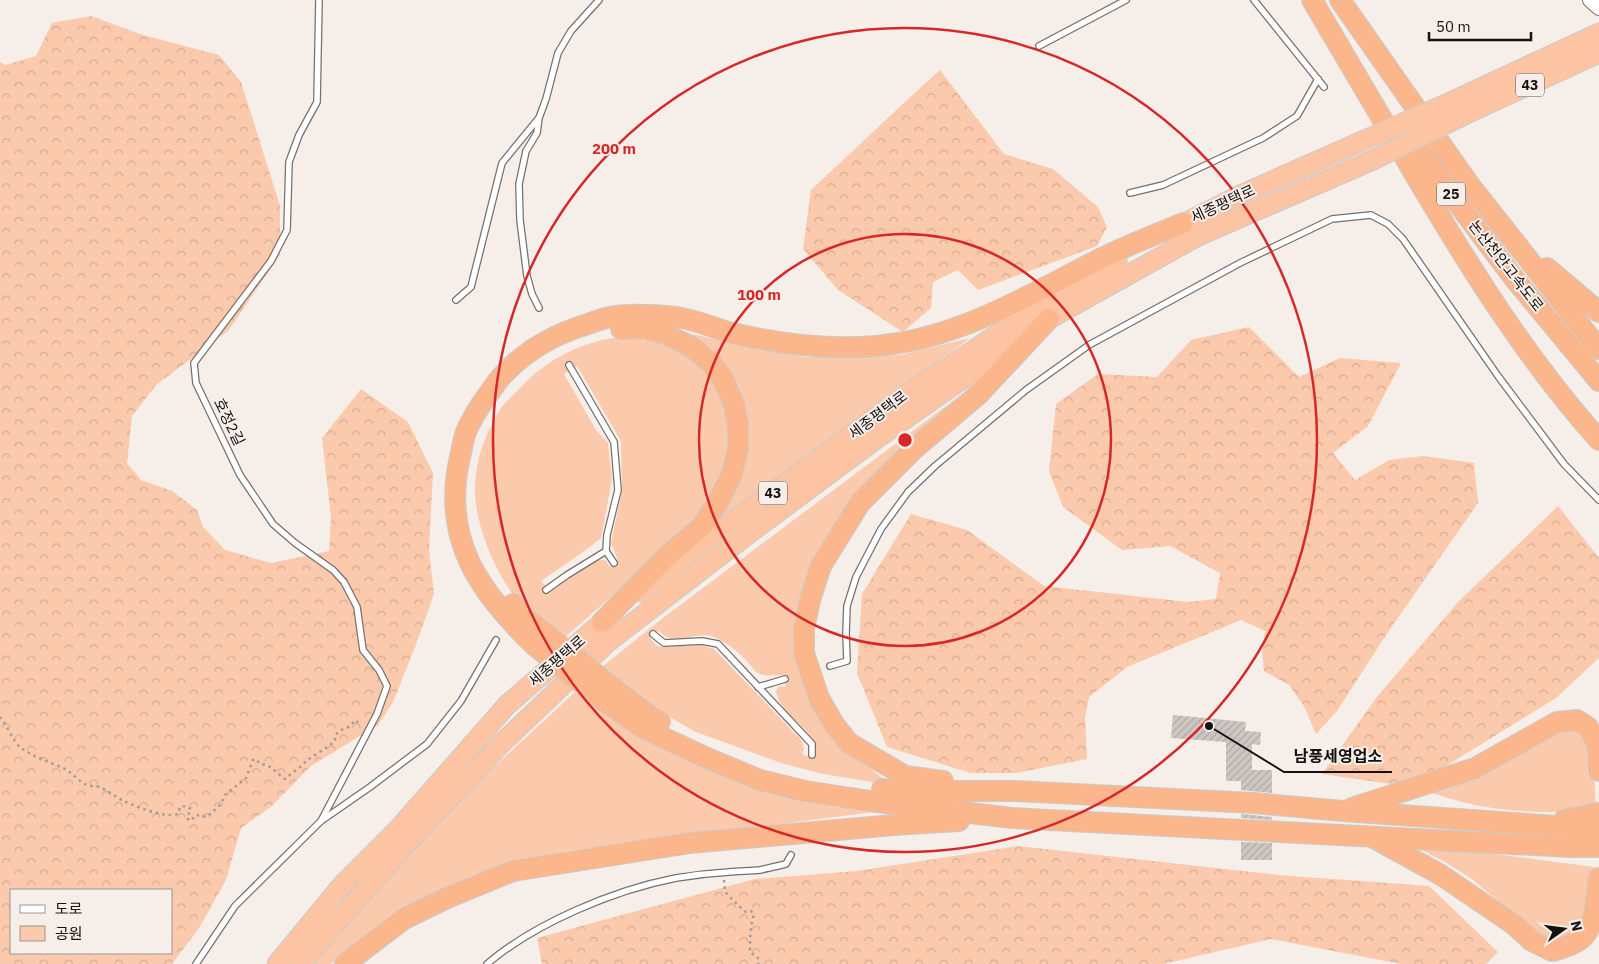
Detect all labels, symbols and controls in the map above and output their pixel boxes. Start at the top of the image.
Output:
scale bar [1429,10,1532,42]
text: 50 m [1436,17,1471,36]
road number: 43 [1516,74,1544,96]
text: 200 m [592,139,636,158]
street label: 세종평택로 [1187,180,1258,227]
road number: 25 [1437,182,1465,205]
street label: 논산천안고속도로 [1465,216,1548,315]
text: 100 m [737,285,781,304]
street label: 세종평택로 [844,386,911,443]
street label: 호정2길 [210,395,249,449]
centre of rings [896,431,914,449]
road number: 43 [759,482,787,504]
street label: 세종평택로 [524,631,589,690]
callout: 남풍세영업소 [1284,741,1392,772]
text: 남풍세영업소 [1294,746,1382,766]
legend [10,889,172,954]
text: 도로 [55,899,83,918]
north arrow [1539,904,1589,954]
text: N [1567,919,1587,933]
text: 공원 [55,924,83,943]

